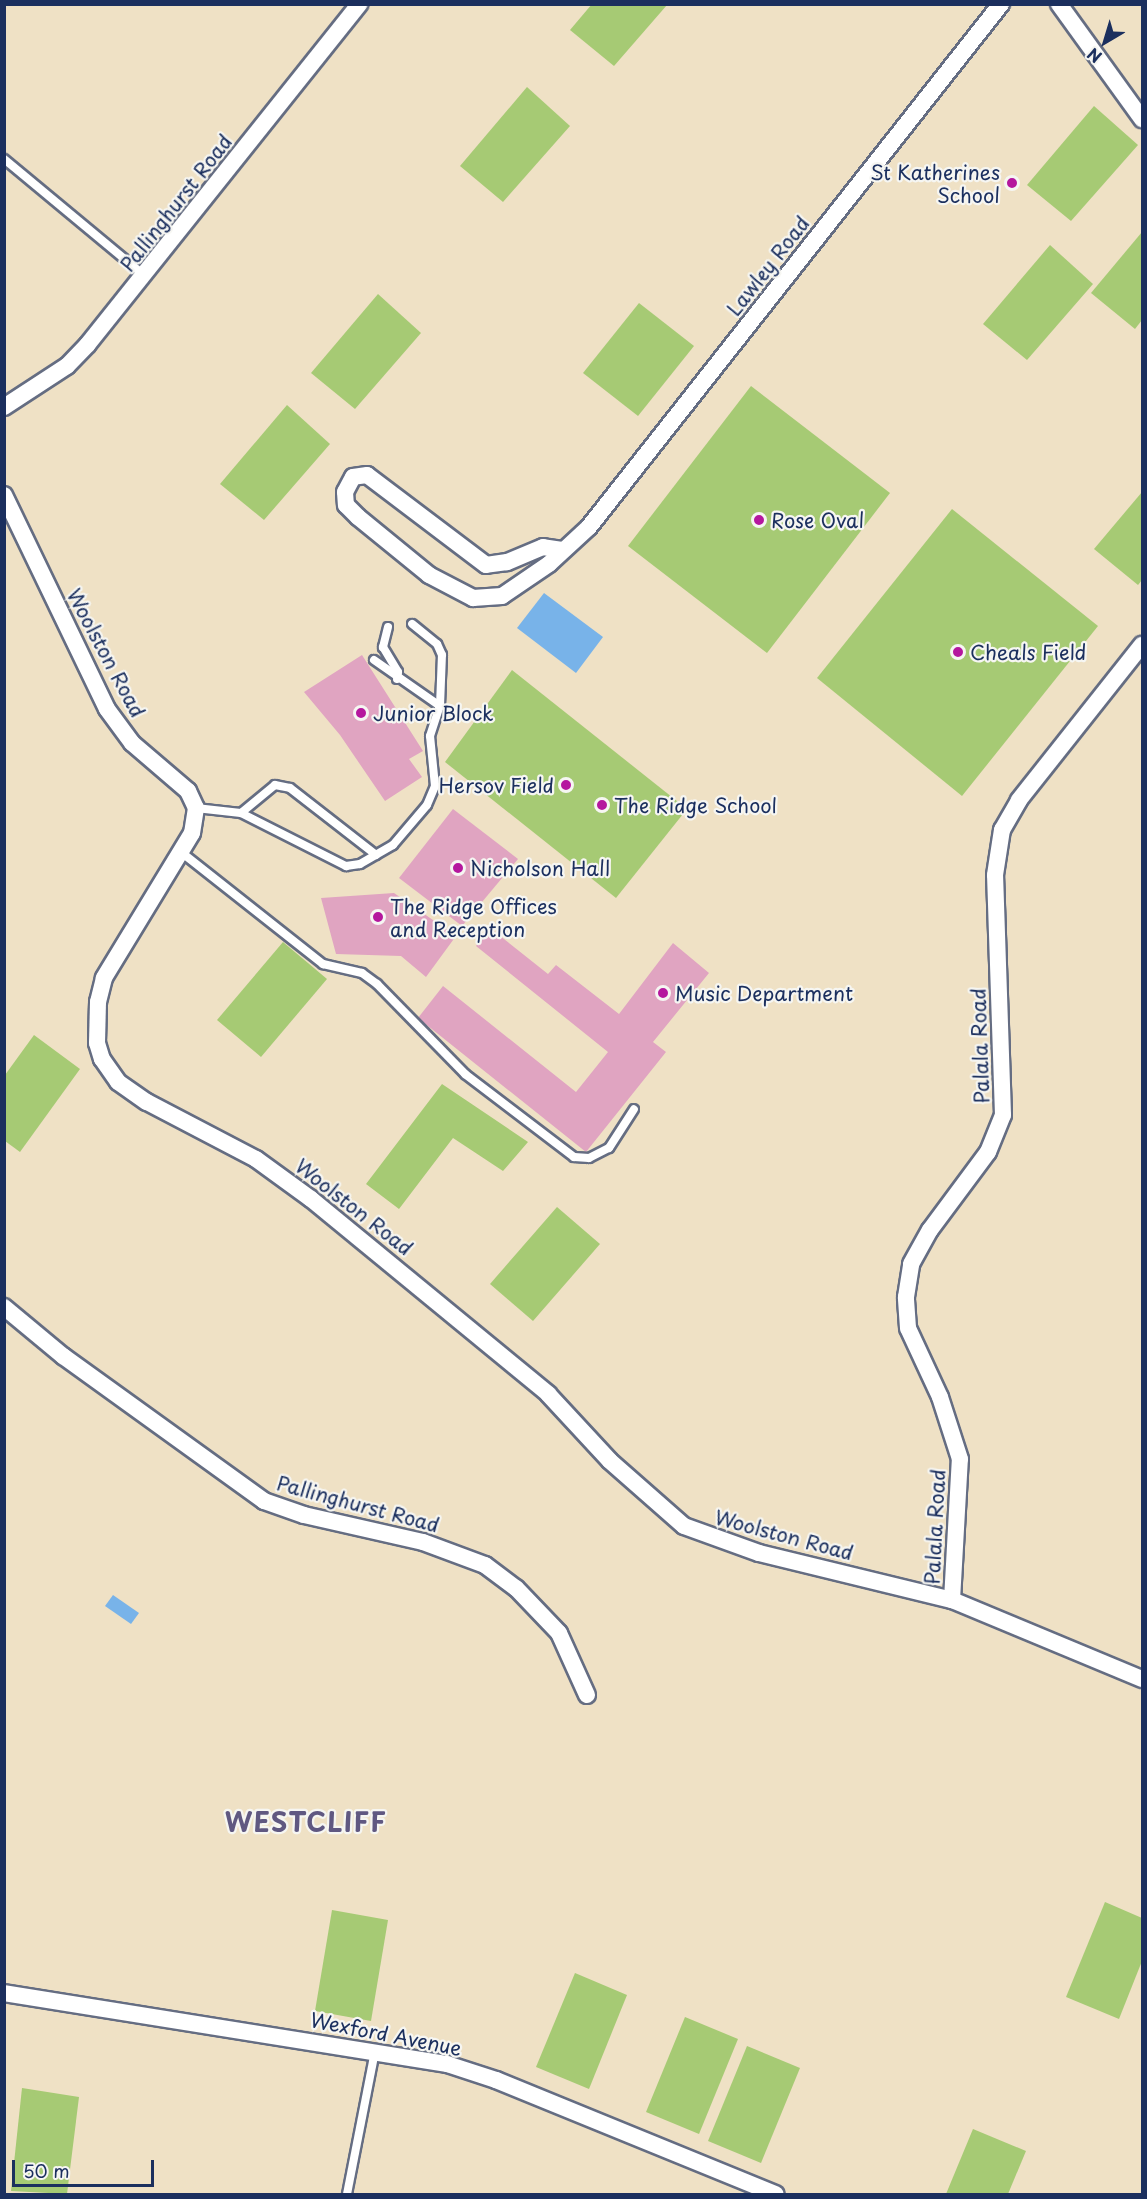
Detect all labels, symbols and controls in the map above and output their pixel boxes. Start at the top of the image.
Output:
north arrow [1075,12,1135,72]
text: N [1082,43,1106,70]
street label: Pallinghurst Road [115,130,237,276]
place label: St Katherines School [872,160,1000,207]
marker: St Katherines School [1005,176,1019,190]
street label: Lawley Road [721,211,815,321]
place label: Rose Oval [771,508,865,532]
marker: Rose Oval [752,513,766,527]
street label: Woolston Road [62,585,150,721]
place label: Cheals Field [970,640,1087,664]
marker: Cheals Field [951,645,965,659]
place label: Junior Block [373,701,494,725]
marker: Junior Block [354,706,368,720]
place label: Hersov Field [438,773,554,797]
marker: Hersov Field [559,778,573,792]
place label: The Ridge School [614,793,778,817]
marker: The Ridge School [595,798,609,812]
place label: Nicholson Hall [470,856,609,880]
marker: Nicholson Hall [451,861,465,875]
place label: The Ridge Offices and Reception [390,894,559,941]
marker: The Ridge Offices and Reception [371,910,385,924]
place label: Music Department [675,981,852,1005]
marker: Music Department [656,986,670,1000]
street label: Palala Road [966,988,994,1104]
street label: Woolston Road [291,1154,417,1260]
street label: Palala Road [920,1469,950,1585]
street label: Pallinghurst Road [274,1471,442,1537]
street label: Woolston Road [712,1505,856,1565]
district label: WESTCLIFF [225,1806,387,1838]
street label: Wexford Avenue [308,2007,464,2061]
scale bar [15,2148,158,2186]
text: 50 m [23,2157,70,2184]

